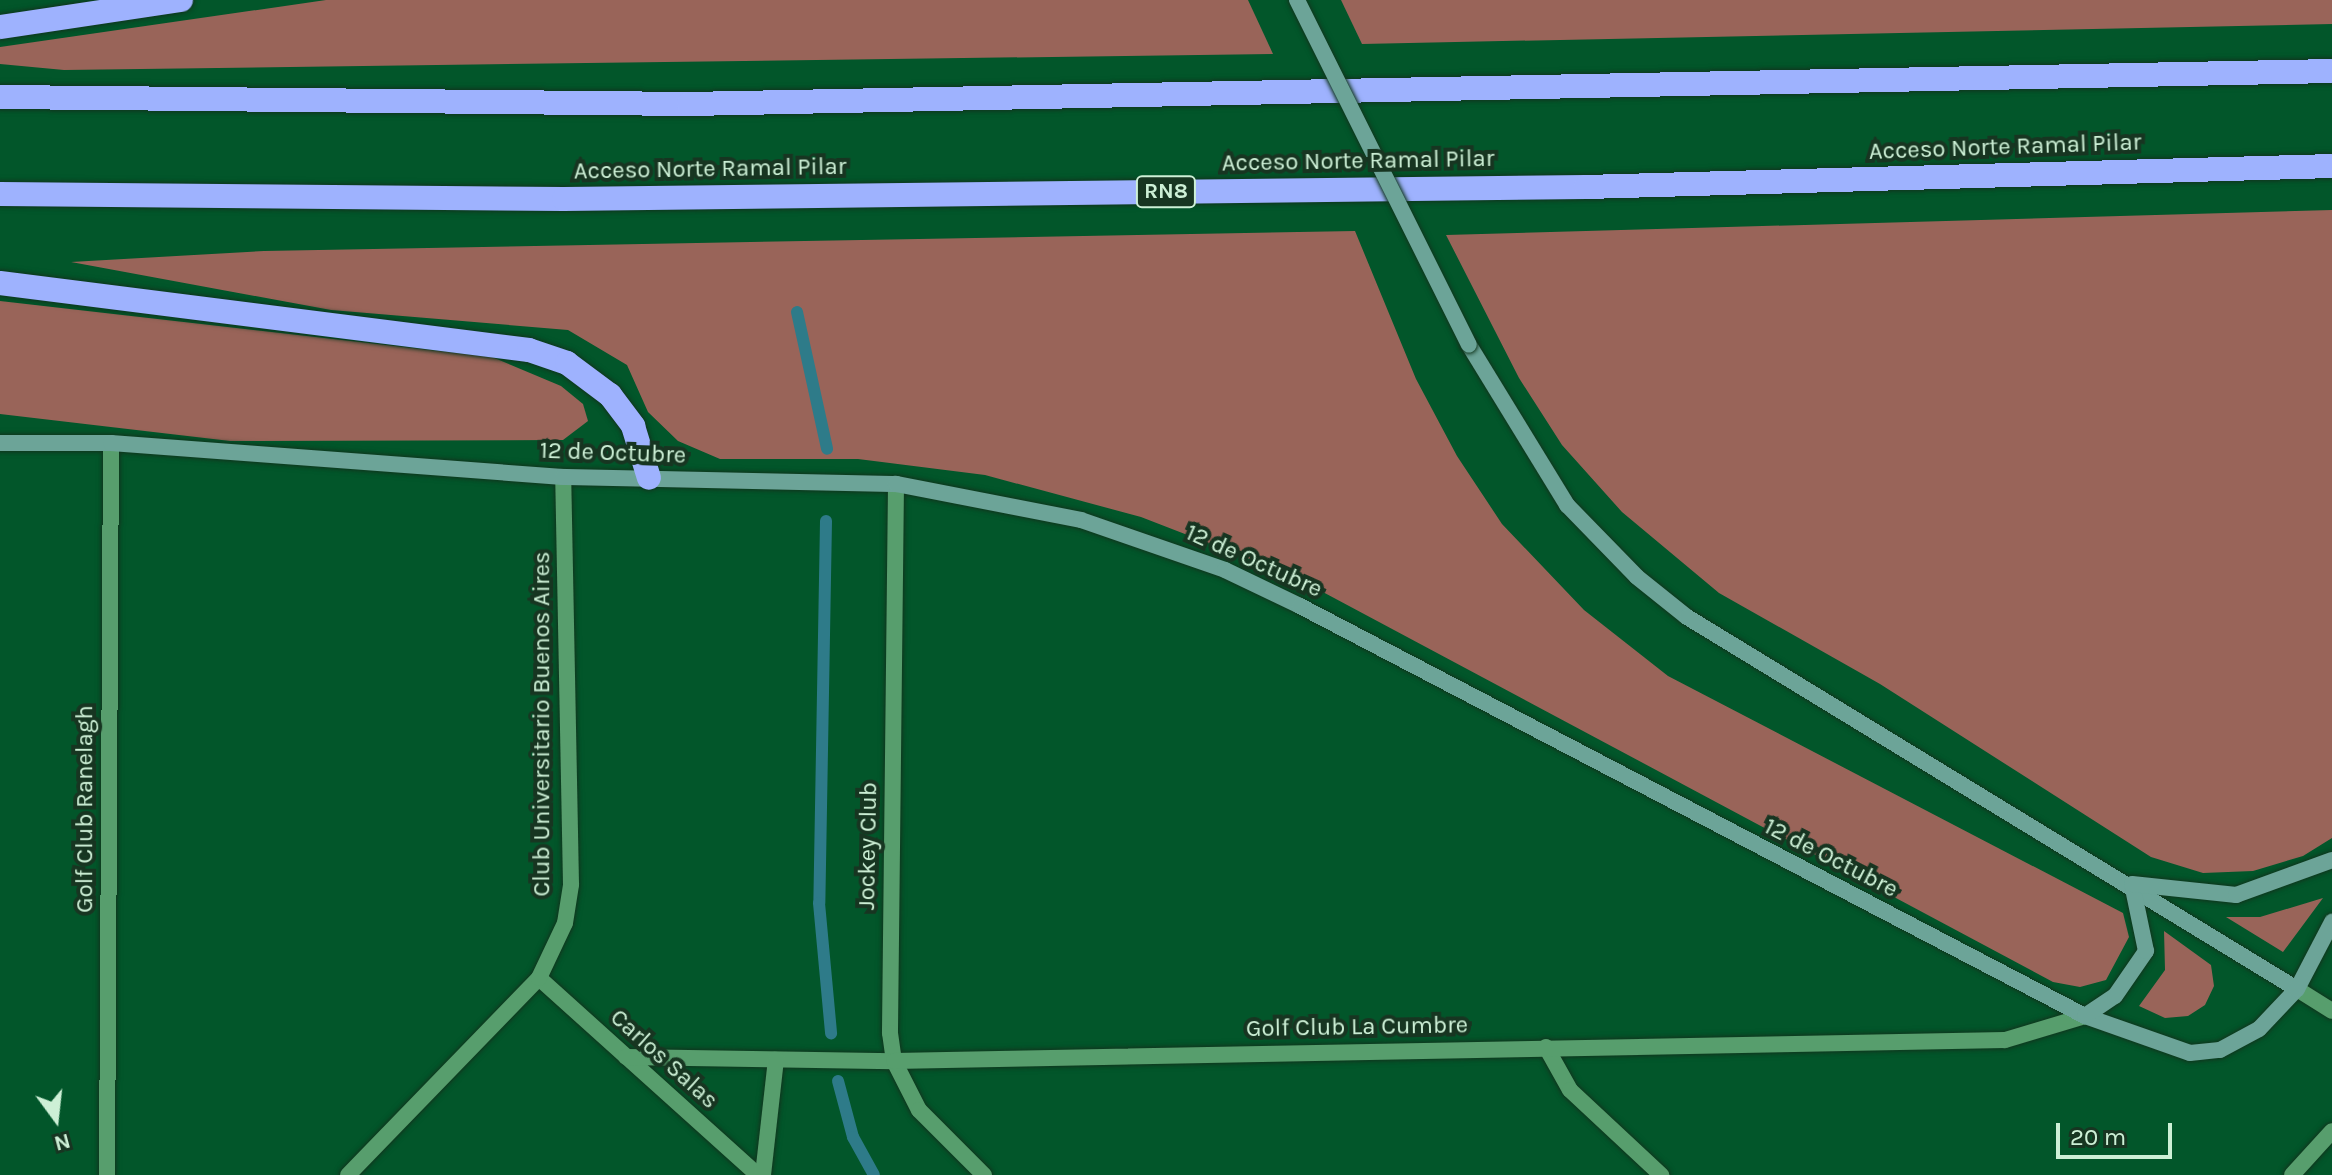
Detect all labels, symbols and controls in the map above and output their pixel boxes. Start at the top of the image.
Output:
street label: Acceso Norte Ramal Pilar [1868,128,2142,166]
street label: Acceso Norte Ramal Pilar [1221,144,1495,178]
street label: Acceso Norte Ramal Pilar [573,152,847,186]
road number: RN8 [1134,174,1198,210]
street label: 12 de Octubre [539,436,687,470]
street label: 12 de Octubre [1181,518,1327,604]
street label: Club Universitario Buenos Aires [528,551,556,897]
street label: Golf Club Ranelagh [71,705,99,913]
street label: Jockey Club [852,782,884,910]
street label: 12 de Octubre [1759,812,1903,904]
street label: Carlos Salas [604,1003,724,1115]
street label: Golf Club La Cumbre [1246,1011,1468,1043]
north arrow [16,1079,96,1159]
scale bar [2060,1107,2176,1157]
text: 20 m [2070,1123,2126,1151]
text: N [51,1128,73,1157]

